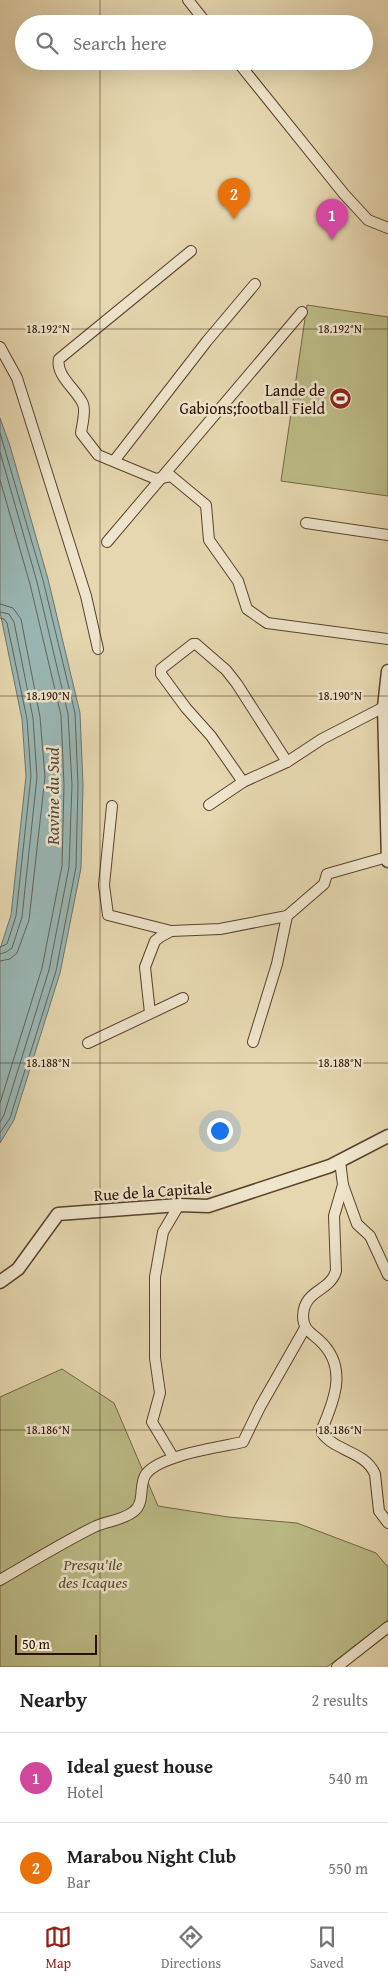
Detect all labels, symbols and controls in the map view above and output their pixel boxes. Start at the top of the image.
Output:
search box [15,15,373,70]
icon: search [33,29,61,57]
text: Search here [73,29,167,57]
pin: 2 [218,178,250,219]
pin: 1 [316,199,348,240]
text: 18.192°N [26,320,70,337]
text: 18.192°N [318,320,362,337]
place label: Lande de Gabions;football Field [180,378,325,420]
sports icon: Lande de Gabions;football Field [329,387,353,411]
text: 18.190°N [26,687,70,704]
text: 18.190°N [318,687,362,704]
water label: Ravine du Sud [39,747,66,846]
text: 18.188°N [26,1054,70,1071]
text: 18.188°N [318,1054,362,1071]
your location [207,1118,233,1144]
street label: Rue de la Capitale [93,1175,213,1207]
text: 18.186°N [26,1421,70,1438]
text: 18.186°N [318,1421,362,1438]
park label: Presqu'ile des Icaques [58,1552,128,1594]
scale bar [15,1632,98,1655]
text: 50 m [22,1634,50,1654]
text: Nearby [20,1684,87,1715]
text: 2 results [311,1688,368,1712]
text: Ideal guest house [67,1752,213,1780]
text: 1 [32,1766,40,1790]
text: 540 m [328,1766,368,1790]
text: Hotel [67,1780,103,1804]
text: Marabou Night Club [67,1842,236,1870]
text: 2 [32,1856,40,1880]
text: 550 m [328,1856,368,1880]
text: Bar [67,1870,90,1894]
tab: Map [44,1923,72,1973]
tab: Directions [161,1923,221,1973]
tab: Saved [310,1923,344,1973]

